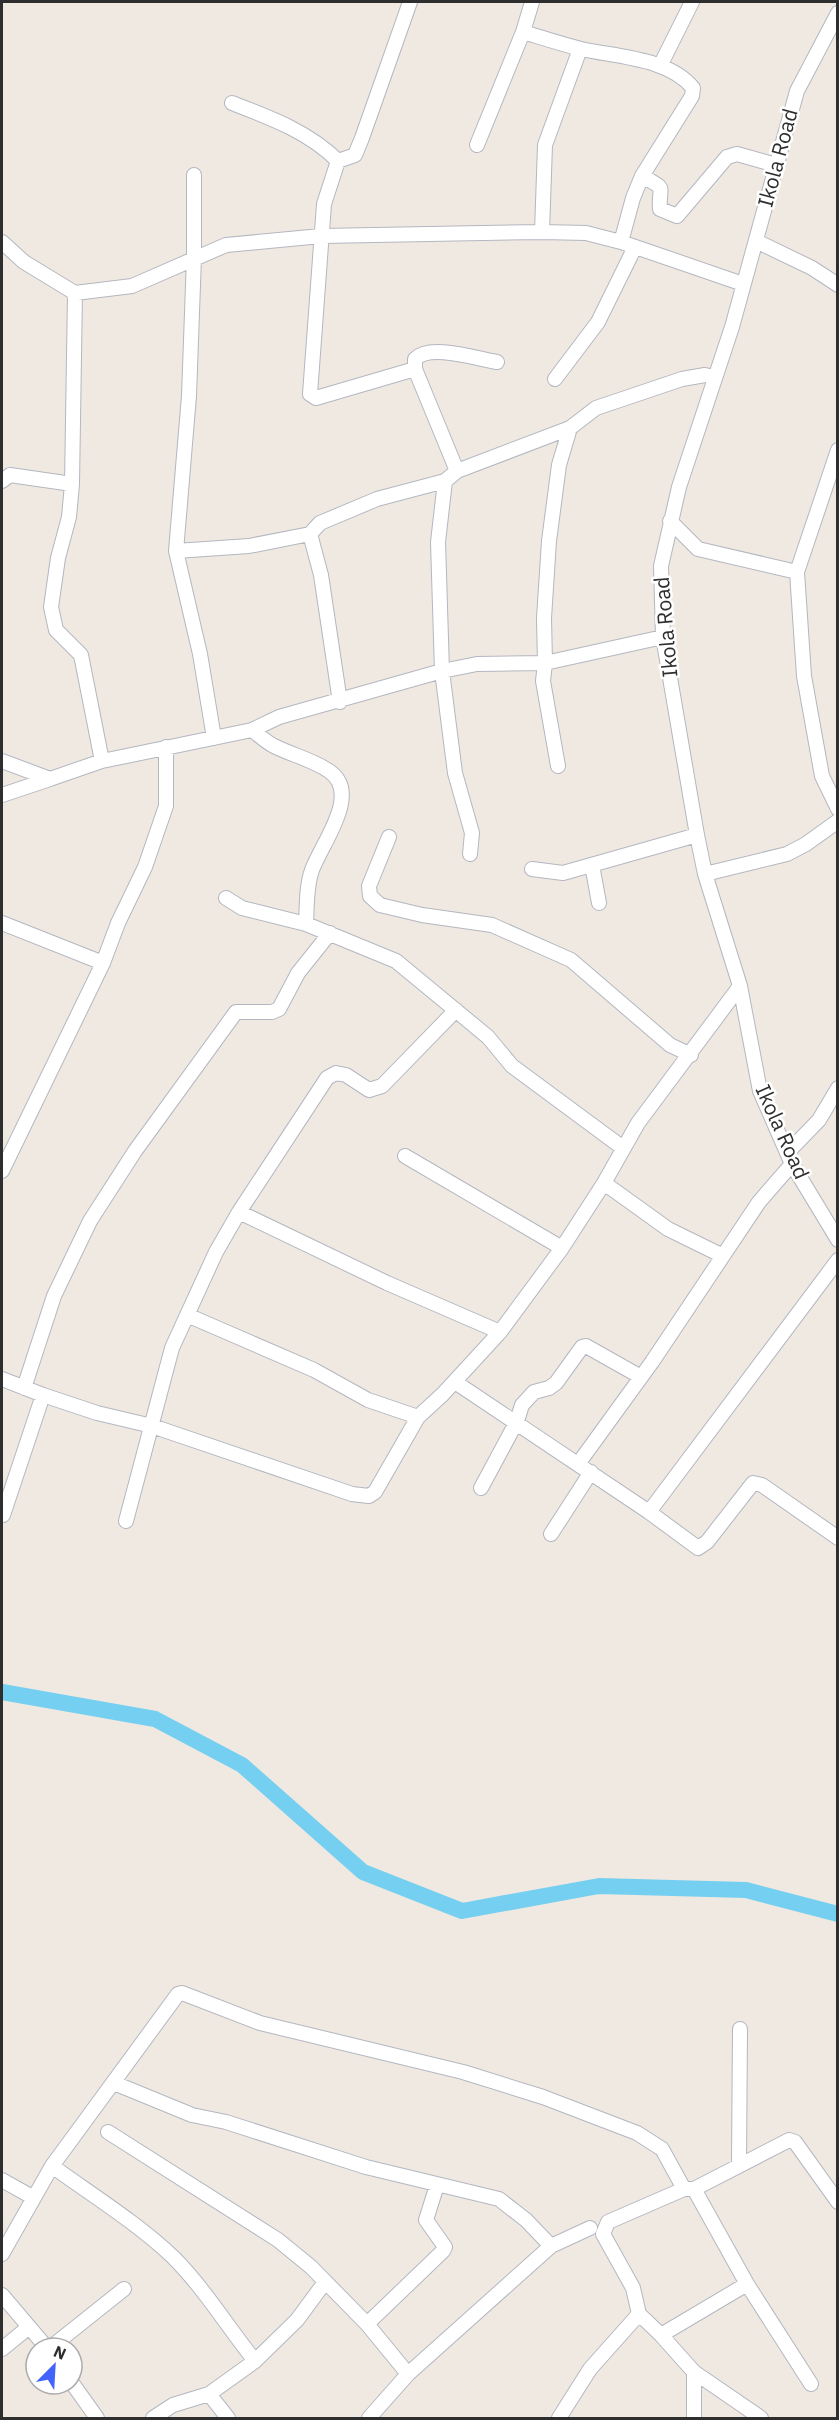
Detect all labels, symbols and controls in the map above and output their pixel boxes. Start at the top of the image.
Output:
street label: Ikola Road [750,105,804,210]
street label: Ikola Road [647,576,683,679]
street label: Ikola Road [750,1080,816,1183]
north arrow [24,2336,84,2396]
text: N [51,2341,69,2364]

